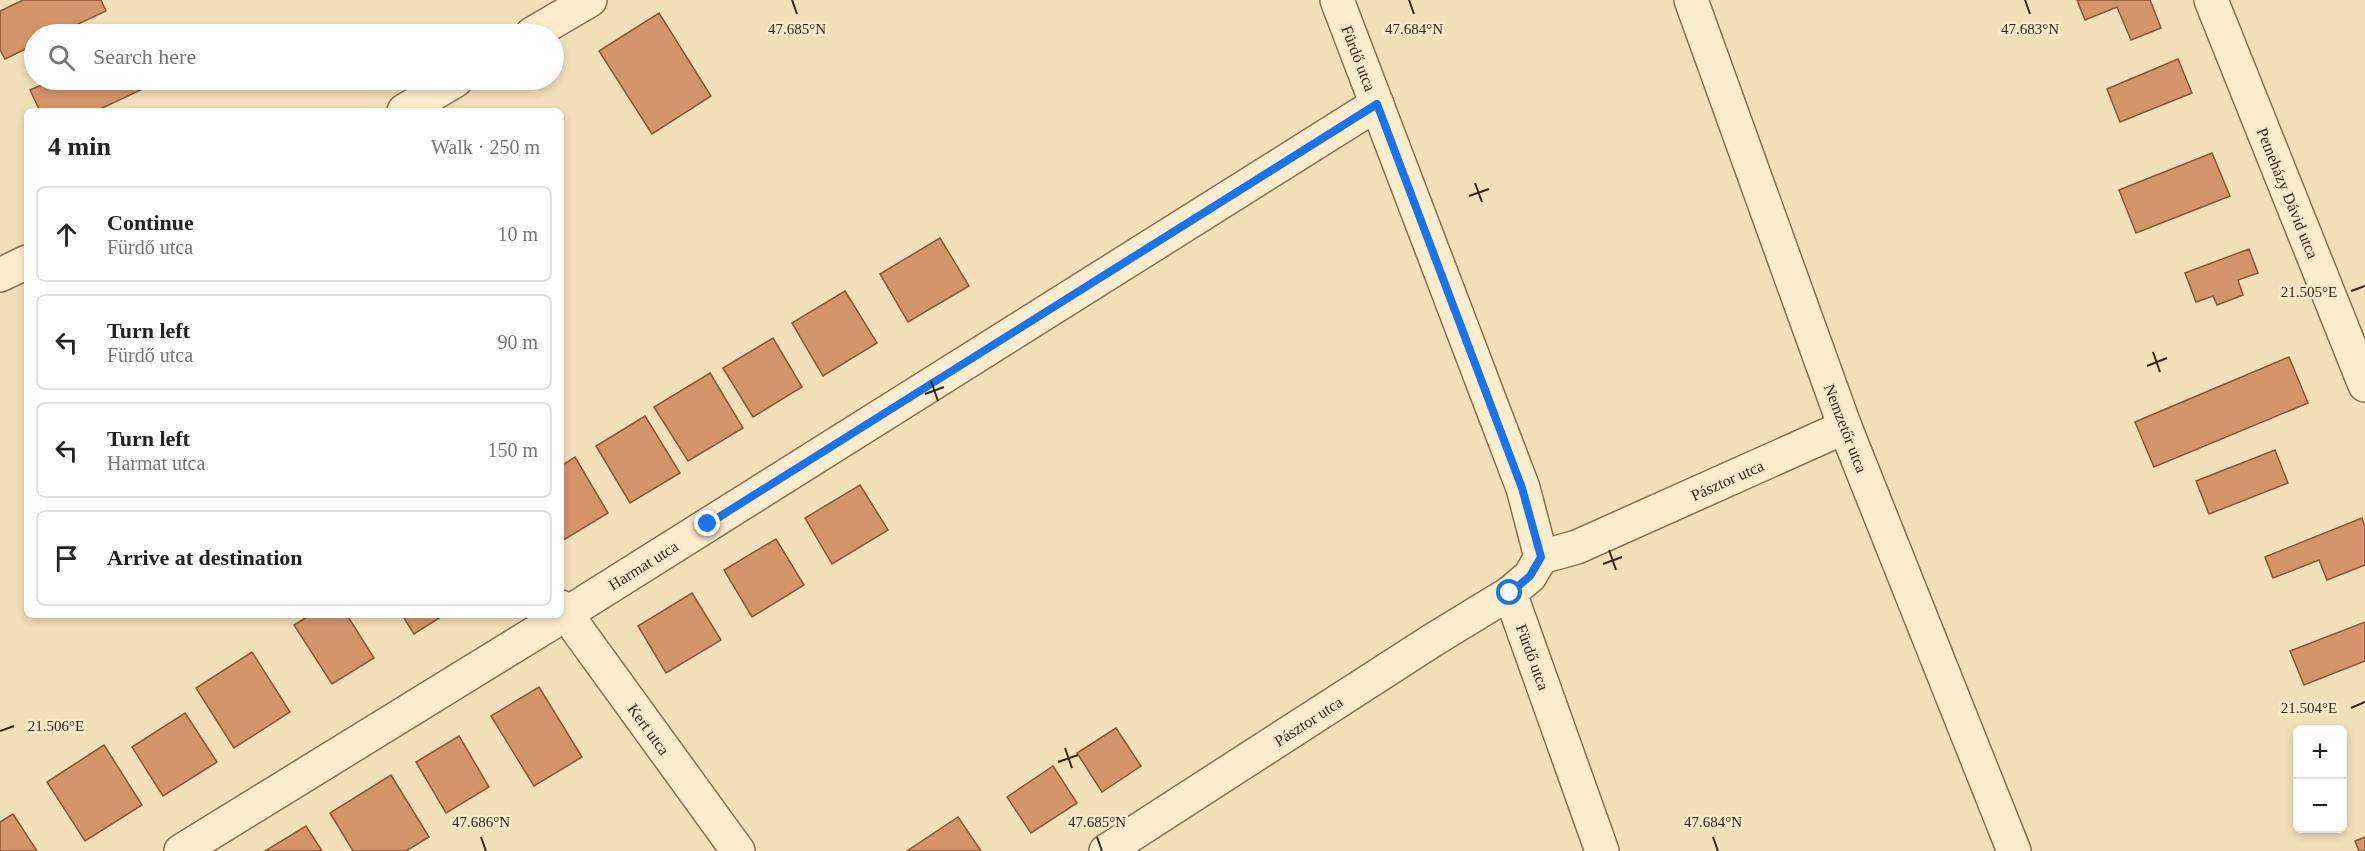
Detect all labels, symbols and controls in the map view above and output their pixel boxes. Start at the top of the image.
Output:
text: 47.685°N [768,21,826,37]
text: 47.684°N [1385,21,1443,37]
text: 47.683°N [2001,21,2059,37]
street label: Fürdő utca [1338,23,1379,93]
search box [24,24,564,90]
icon: search [45,41,78,74]
text: Search here [93,44,196,69]
street label: Petneházy Dávid utca [2253,125,2322,261]
text: 4 min [48,132,111,161]
text: Walk · 250 m [431,136,540,158]
text: Continue [107,210,194,235]
icon: ahead [50,218,83,251]
text: 10 m [497,223,538,245]
text: Fürdő utca [107,236,193,258]
text: 21.505°E [2281,284,2337,300]
text: Turn left [107,318,190,343]
icon: left [50,326,83,359]
text: 90 m [497,331,538,353]
text: Fürdő utca [107,344,193,366]
street label: Nemzetőr utca [1821,381,1870,475]
text: Turn left [107,426,190,451]
icon: left [50,434,83,467]
text: 150 m [487,439,538,461]
text: Harmat utca [107,452,205,474]
street label: Pásztor utca [1688,457,1766,504]
route end [694,510,720,536]
street label: Harmat utca [605,537,681,593]
icon: arrive [50,542,83,575]
text: Arrive at destination [107,545,303,570]
route start [1496,579,1522,605]
street label: Fürdő utca [1513,622,1552,692]
street label: Pásztor utca [1271,693,1346,750]
street label: Kert utca [624,700,673,758]
text: 21.504°E [2281,700,2337,716]
text: 21.506°E [28,718,84,734]
map controls [2293,725,2347,833]
button: + [2293,725,2347,779]
button: − [2293,779,2347,833]
text: 47.686°N [452,814,510,830]
text: 47.685°N [1068,814,1126,830]
text: 47.684°N [1684,814,1742,830]

